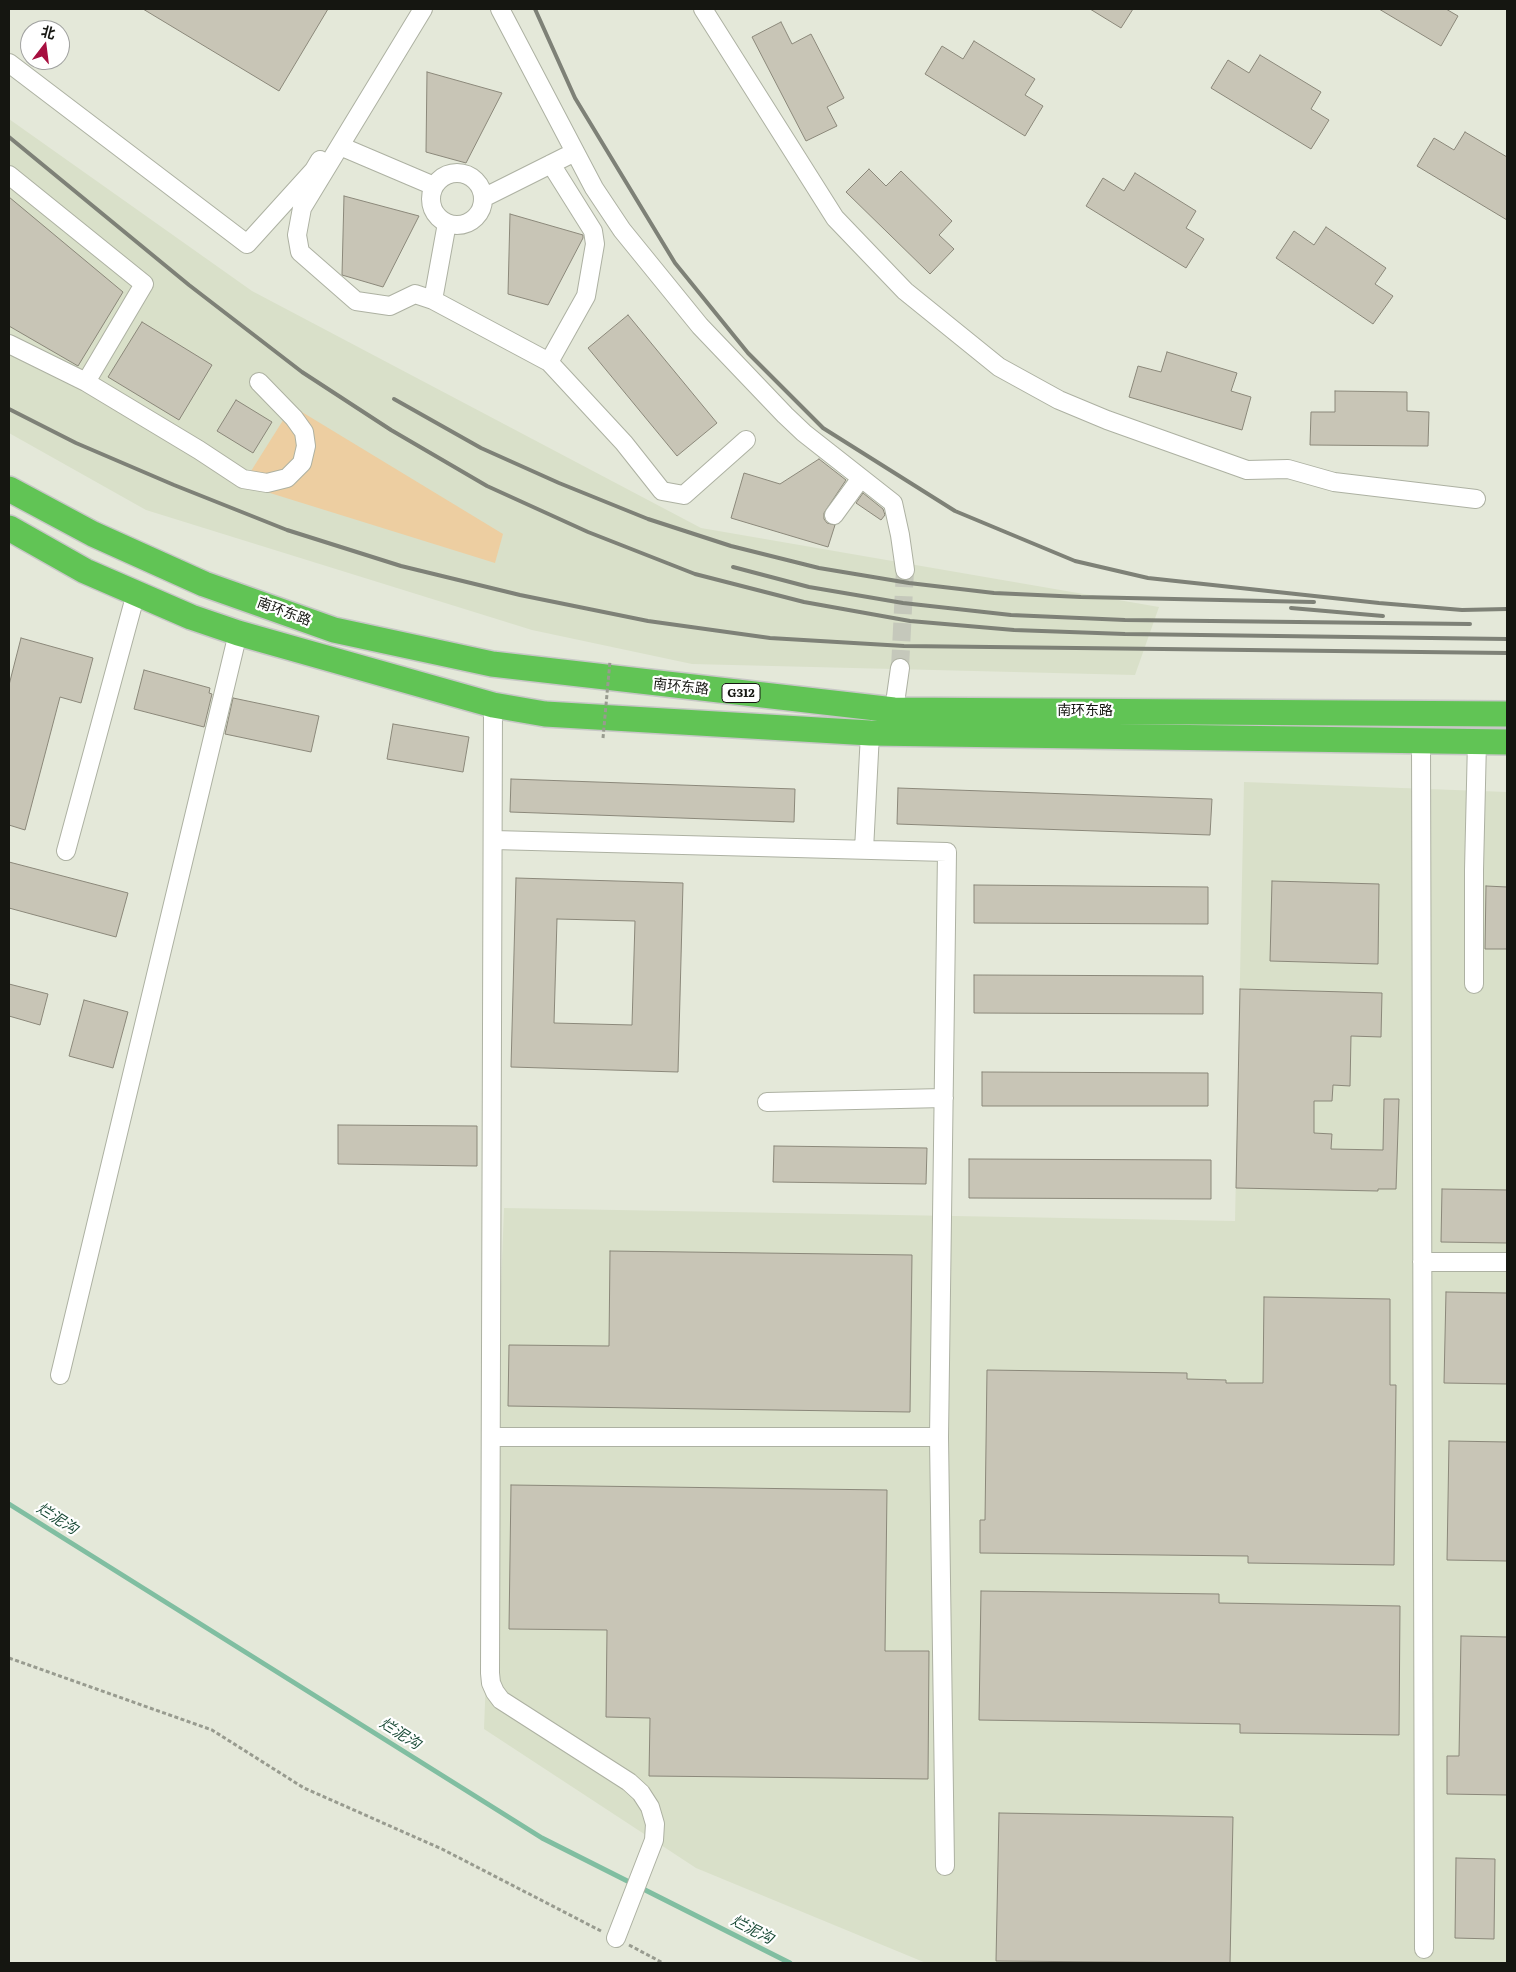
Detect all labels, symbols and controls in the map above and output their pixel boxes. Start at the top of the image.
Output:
north arrow [20,20,70,70]
text: 北 [39,20,58,43]
street label: 南环东路 [255,595,313,629]
street label: 南环东路 [652,676,710,698]
road number: G312 [722,684,760,702]
street label: 南环东路 [1057,703,1113,719]
water label: 烂泥沟 [33,1499,81,1539]
water label: 烂泥沟 [376,1714,424,1754]
water label: 烂泥沟 [728,1912,776,1948]

